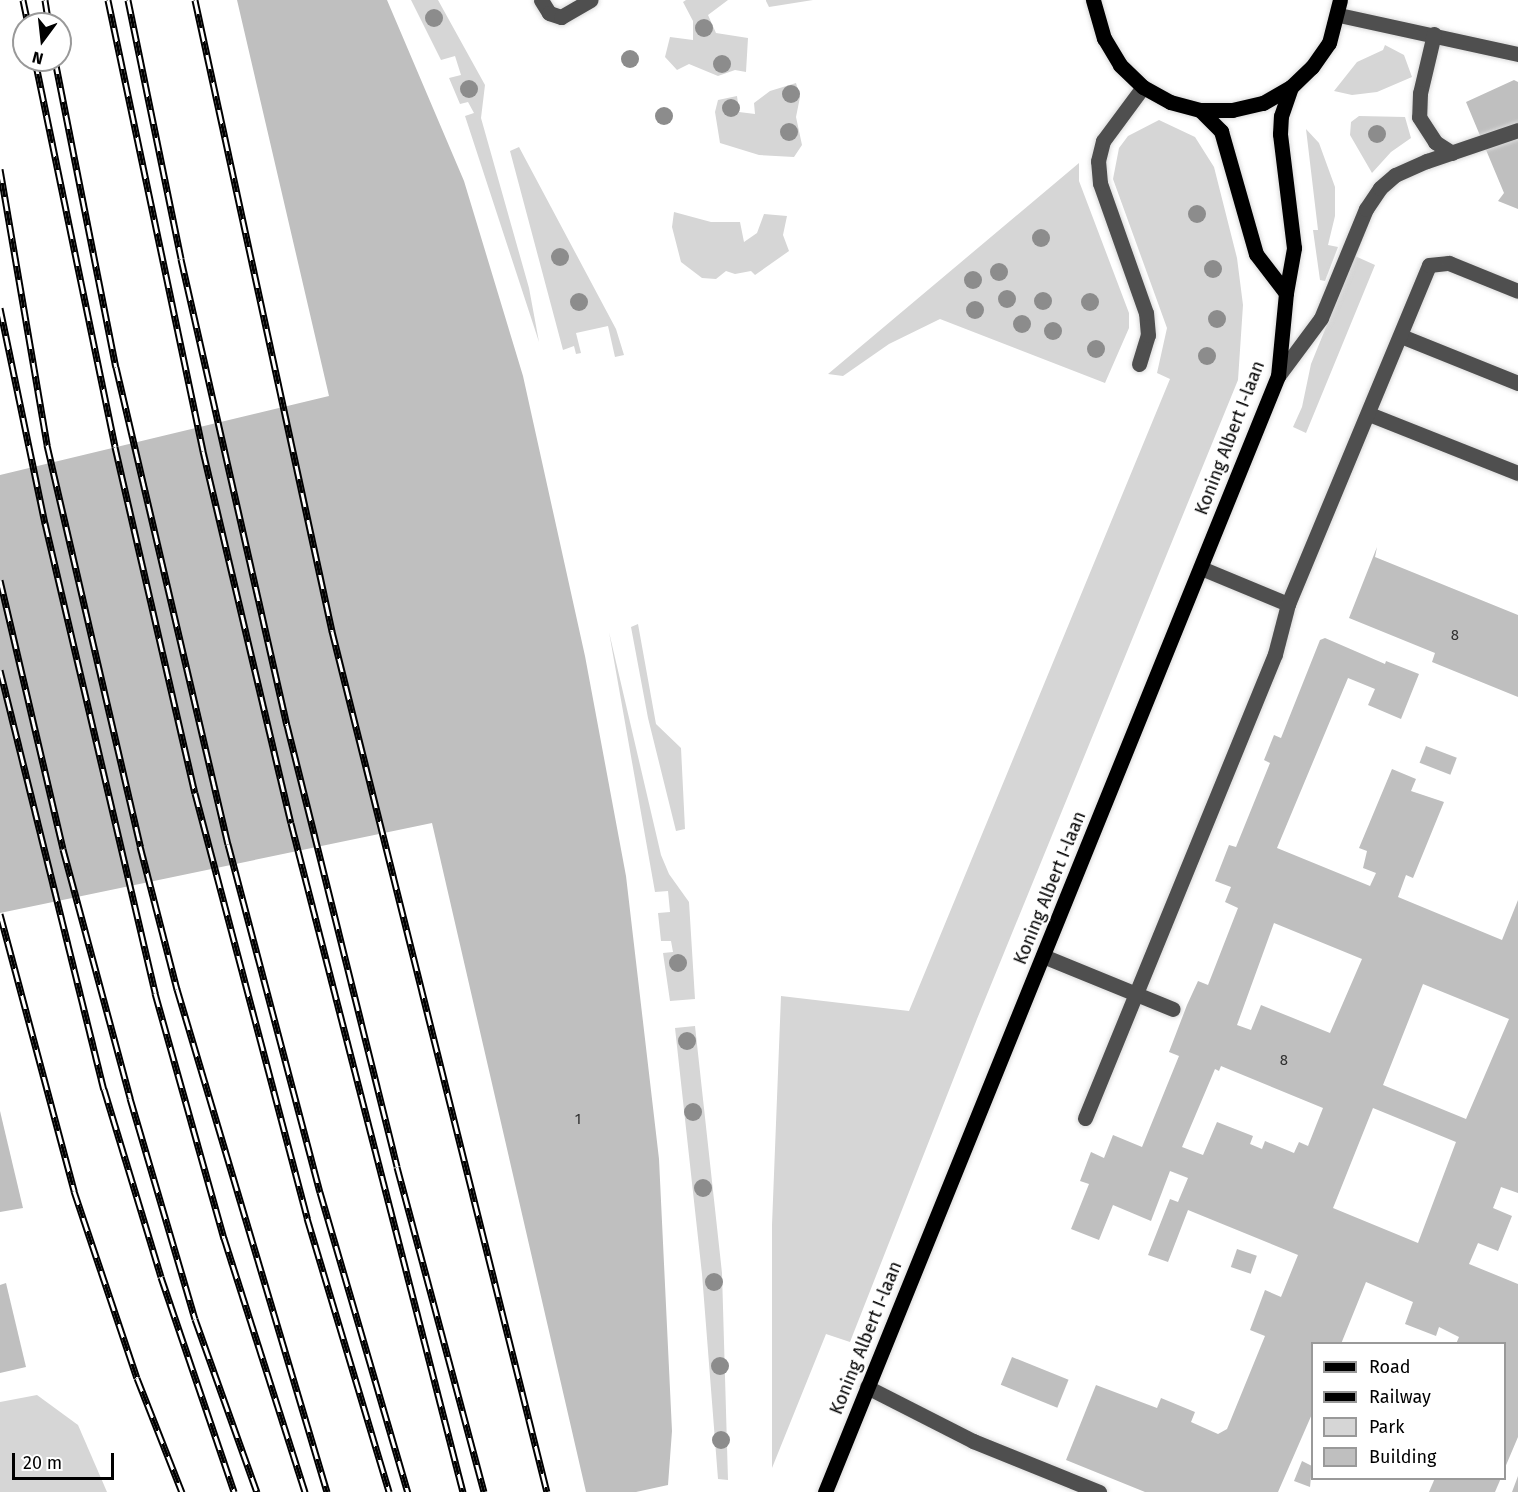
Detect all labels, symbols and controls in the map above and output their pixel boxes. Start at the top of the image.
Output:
north arrow [12,12,72,72]
text: N [30,47,45,68]
street label: Koning Albert I-laan [1191,358,1269,518]
house number: 8 [1451,627,1459,645]
street label: Koning Albert I-laan [1009,808,1091,968]
house number: 8 [1280,1052,1288,1070]
house number: 1 [575,1111,581,1129]
street label: Koning Albert I-laan [825,1258,907,1418]
legend [1311,1342,1506,1480]
text: Road [1369,1356,1411,1378]
text: Railway [1369,1386,1431,1408]
text: Park [1369,1416,1404,1438]
scale bar [15,1441,117,1479]
text: Building [1369,1446,1436,1468]
text: 20 m [23,1452,62,1474]

